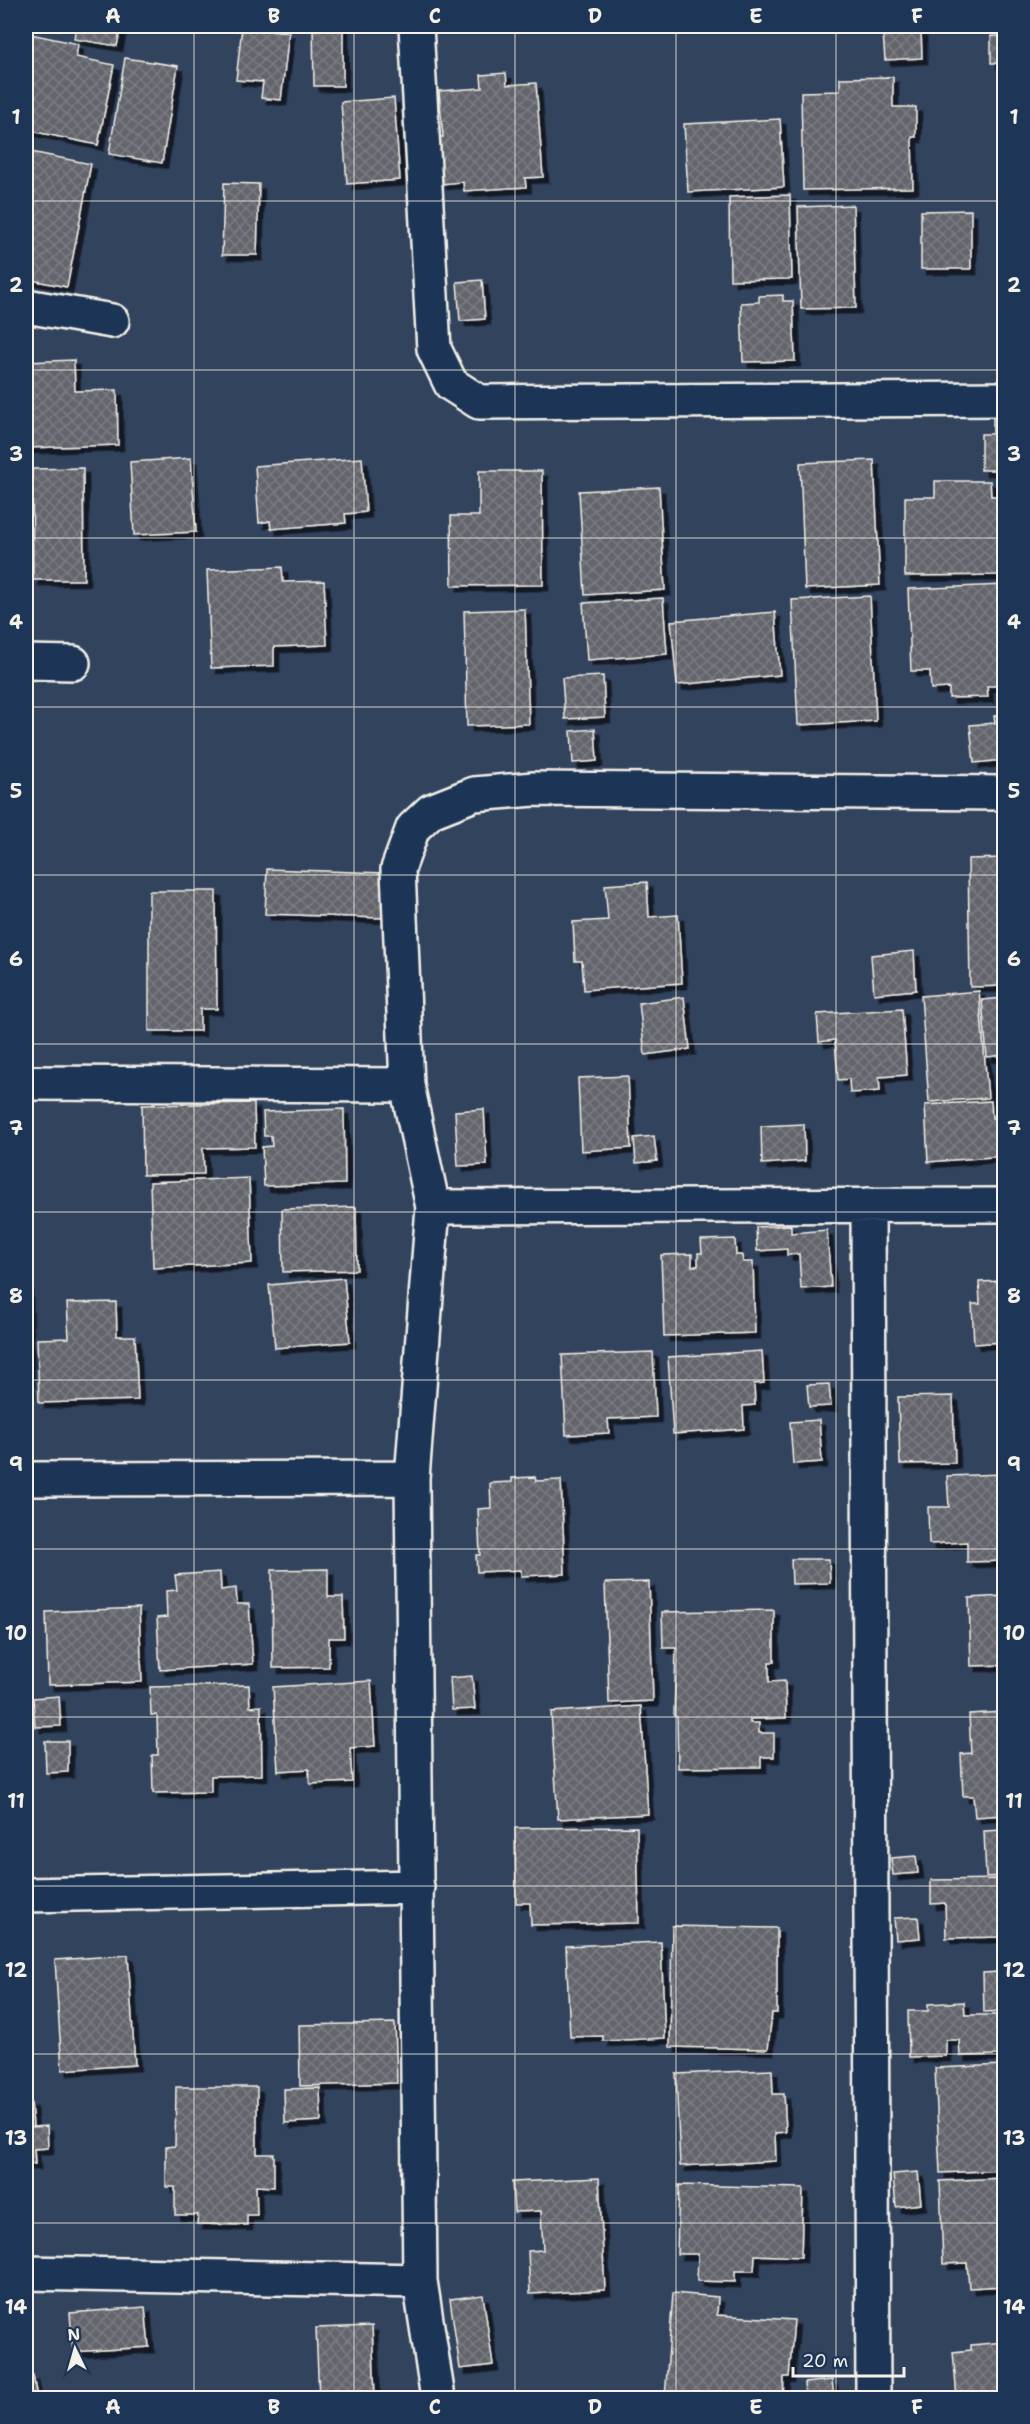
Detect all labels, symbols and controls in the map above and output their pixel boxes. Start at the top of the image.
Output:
text: A [105,3,121,29]
text: B [268,3,280,29]
text: C [429,3,441,29]
text: D [588,3,602,29]
text: E [749,3,763,29]
text: F [911,3,923,29]
text: 1 [11,104,21,130]
text: 1 [1009,104,1019,130]
text: 2 [9,272,23,298]
text: 2 [1007,272,1021,298]
text: 3 [9,441,23,467]
text: 3 [1007,441,1021,467]
text: 4 [9,609,23,635]
text: 4 [1007,609,1021,635]
text: 5 [10,778,22,804]
text: 5 [1008,778,1020,804]
text: 6 [9,946,23,972]
text: 6 [1007,946,1021,972]
text: 7 [9,1115,23,1141]
text: 7 [1007,1115,1021,1141]
text: 8 [9,1283,23,1309]
text: 8 [1007,1283,1021,1309]
text: 9 [9,1451,23,1477]
text: 9 [1007,1451,1021,1477]
text: 10 [5,1620,27,1646]
text: 10 [1003,1620,1025,1646]
text: 11 [7,1788,25,1814]
text: 11 [1005,1788,1023,1814]
text: 12 [5,1957,27,1983]
text: 12 [1003,1957,1025,1983]
text: 13 [5,2125,27,2151]
text: 13 [1003,2125,1025,2151]
text: 14 [5,2294,27,2320]
text: 14 [1003,2294,1025,2320]
north arrow [45,2319,105,2379]
text: N [67,2324,81,2346]
scale bar [793,2340,904,2378]
text: 20 m [802,2349,848,2373]
text: A [105,2394,121,2420]
text: B [268,2394,280,2420]
text: C [429,2394,441,2420]
text: D [588,2394,602,2420]
text: E [749,2394,763,2420]
text: F [911,2394,923,2420]

